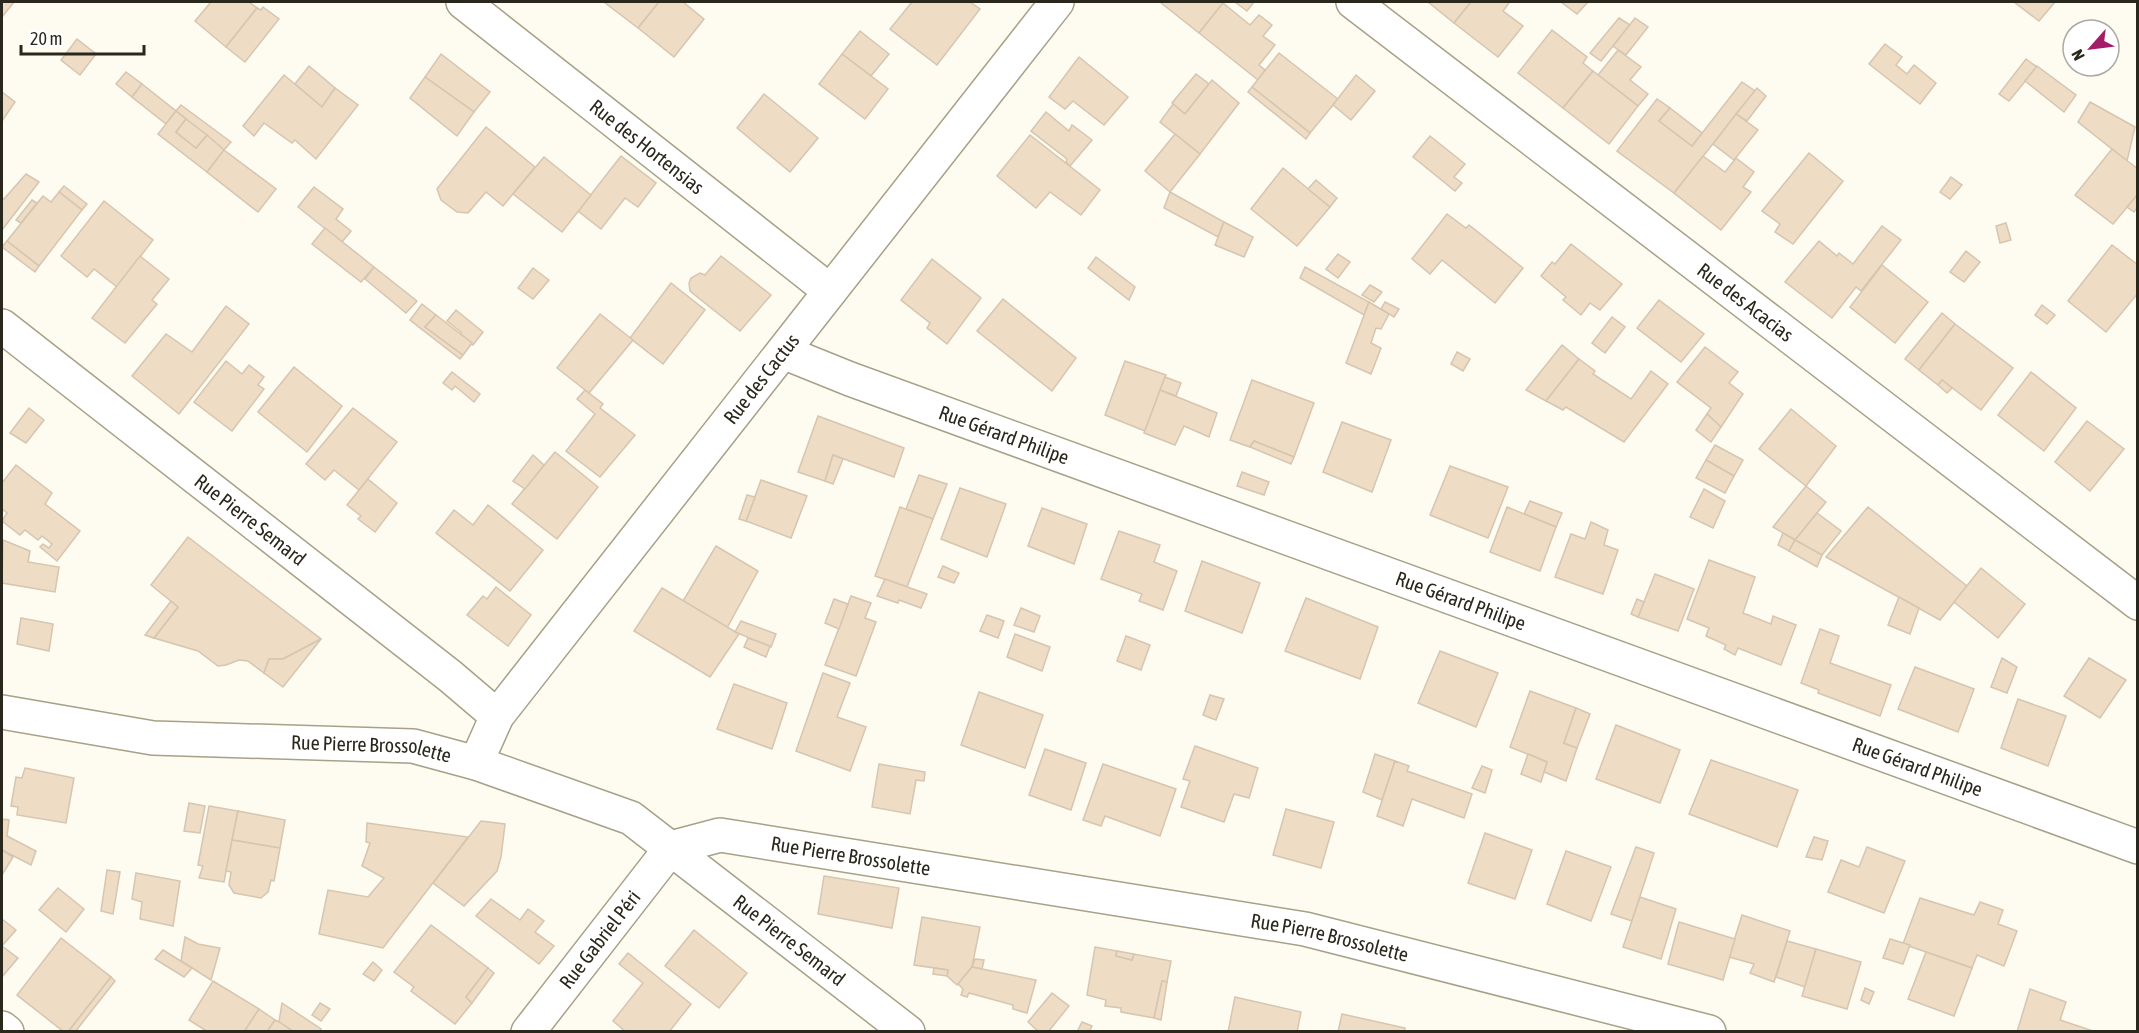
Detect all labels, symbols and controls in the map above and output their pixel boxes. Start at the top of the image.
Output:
scale bar [21,18,144,56]
north arrow [2061,18,2121,78]
text: 20 m [30,28,62,49]
text: N [2068,47,2088,63]
street label: Rue des Hortensias [585,94,709,198]
street label: Rue des Acacias [1693,258,1798,346]
street label: Rue des Cactus [719,329,803,428]
street label: Rue Gérard Philipe [936,400,1072,469]
street label: Rue Pierre Semard [190,469,311,570]
street label: Rue Gérard Philipe [1393,566,1529,635]
street label: Rue Pierre Brossolette [291,730,454,767]
street label: Rue Gérard Philipe [1849,732,1986,801]
street label: Rue Pierre Brossolette [769,831,932,880]
street label: Rue Gabriel Péri [554,886,645,993]
street label: Rue Pierre Semard [729,890,850,990]
street label: Rue Pierre Brossolette [1249,908,1411,966]

